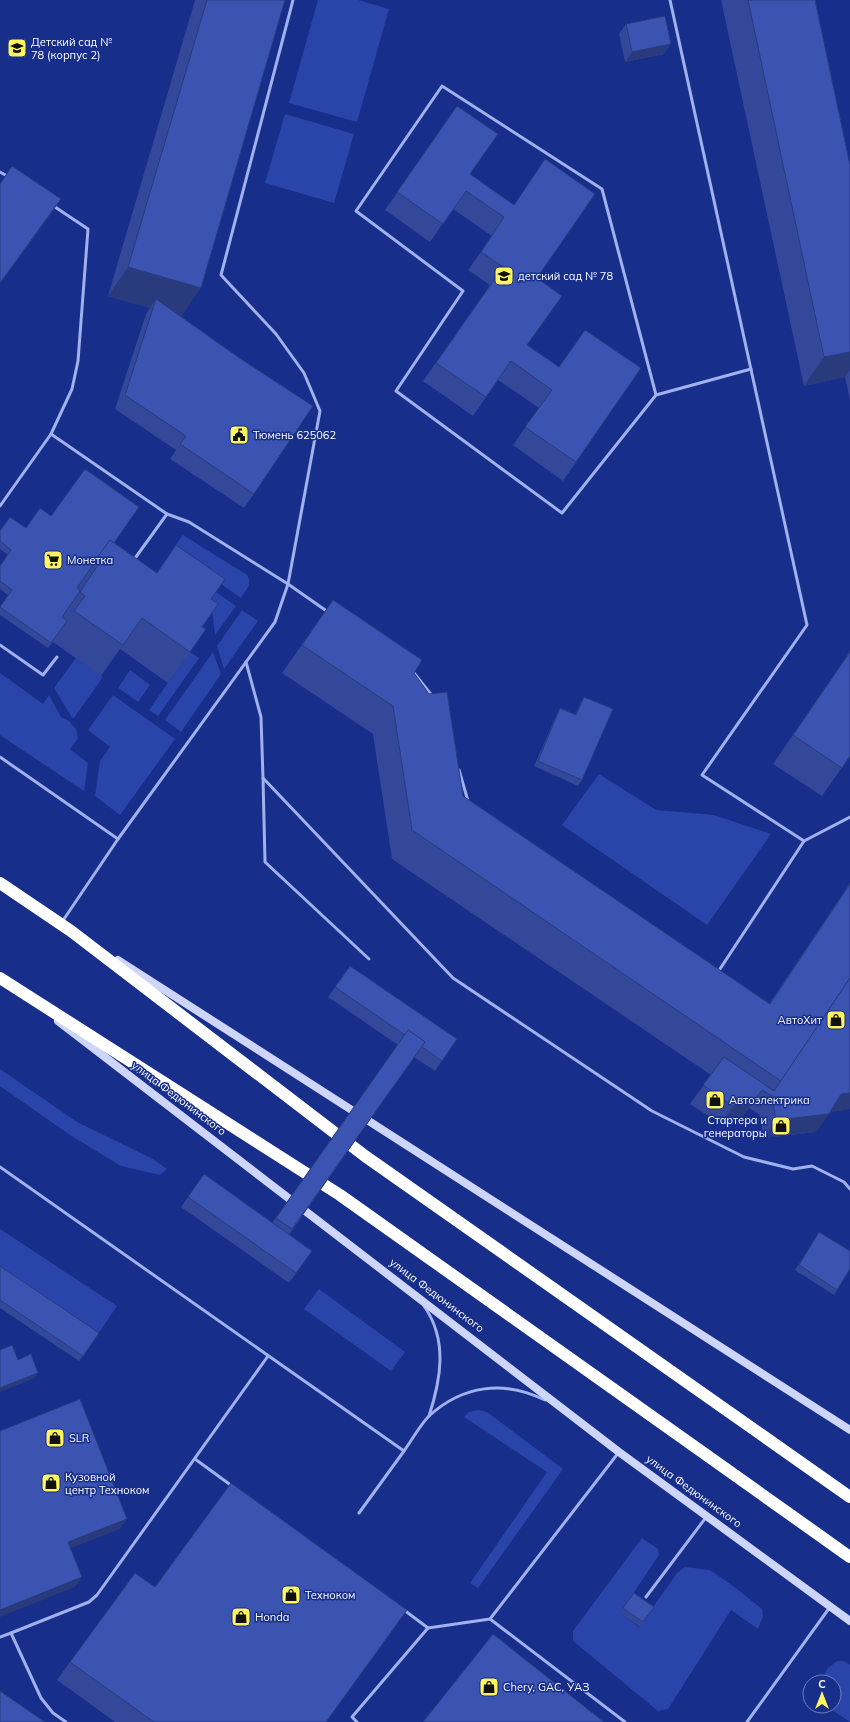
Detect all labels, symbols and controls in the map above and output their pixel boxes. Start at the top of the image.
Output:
place label: Детский сад № 78 (корпус 2) [31,35,112,62]
school or university icon: Детский сад № 78 (корпус 2) [6,37,28,59]
school or university icon: детский сад № 78 [493,265,515,287]
place label: детский сад № 78 [518,269,613,283]
public building icon: Тюмень 625062 [228,424,250,446]
place label: Тюмень 625062 [253,428,336,442]
supermarket icon: Монетка [42,549,64,571]
place label: Монетка [67,553,113,567]
shop icon: АвтоХит [825,1009,847,1031]
place label: АвтоХит [778,1013,822,1027]
street label: улица Федюнинского [129,1058,229,1138]
shop icon: Автоэлектрика [704,1089,726,1111]
place label: Автоэлектрика [729,1093,810,1107]
place label: Стартера и генераторы [704,1113,767,1140]
shop icon: Стартера и генераторы [770,1115,792,1137]
street label: улица Федюнинского [387,1255,487,1335]
shop icon: SLR [44,1427,66,1449]
place label: SLR [69,1431,90,1445]
street label: улица Федюнинского [643,1452,745,1530]
place label: Кузовной центр Техноком [65,1470,149,1497]
shop icon: Кузовной центр Техноком [40,1472,62,1494]
shop icon: Техноком [280,1584,302,1606]
place label: Техноком [305,1588,355,1602]
shop icon: Honda [230,1606,252,1628]
place label: Honda [255,1610,289,1624]
north arrow [802,1674,842,1714]
shop icon: Chery, GAC, УАЗ [478,1676,500,1698]
text: С [818,1677,826,1691]
place label: Chery, GAC, УАЗ [503,1680,590,1694]

